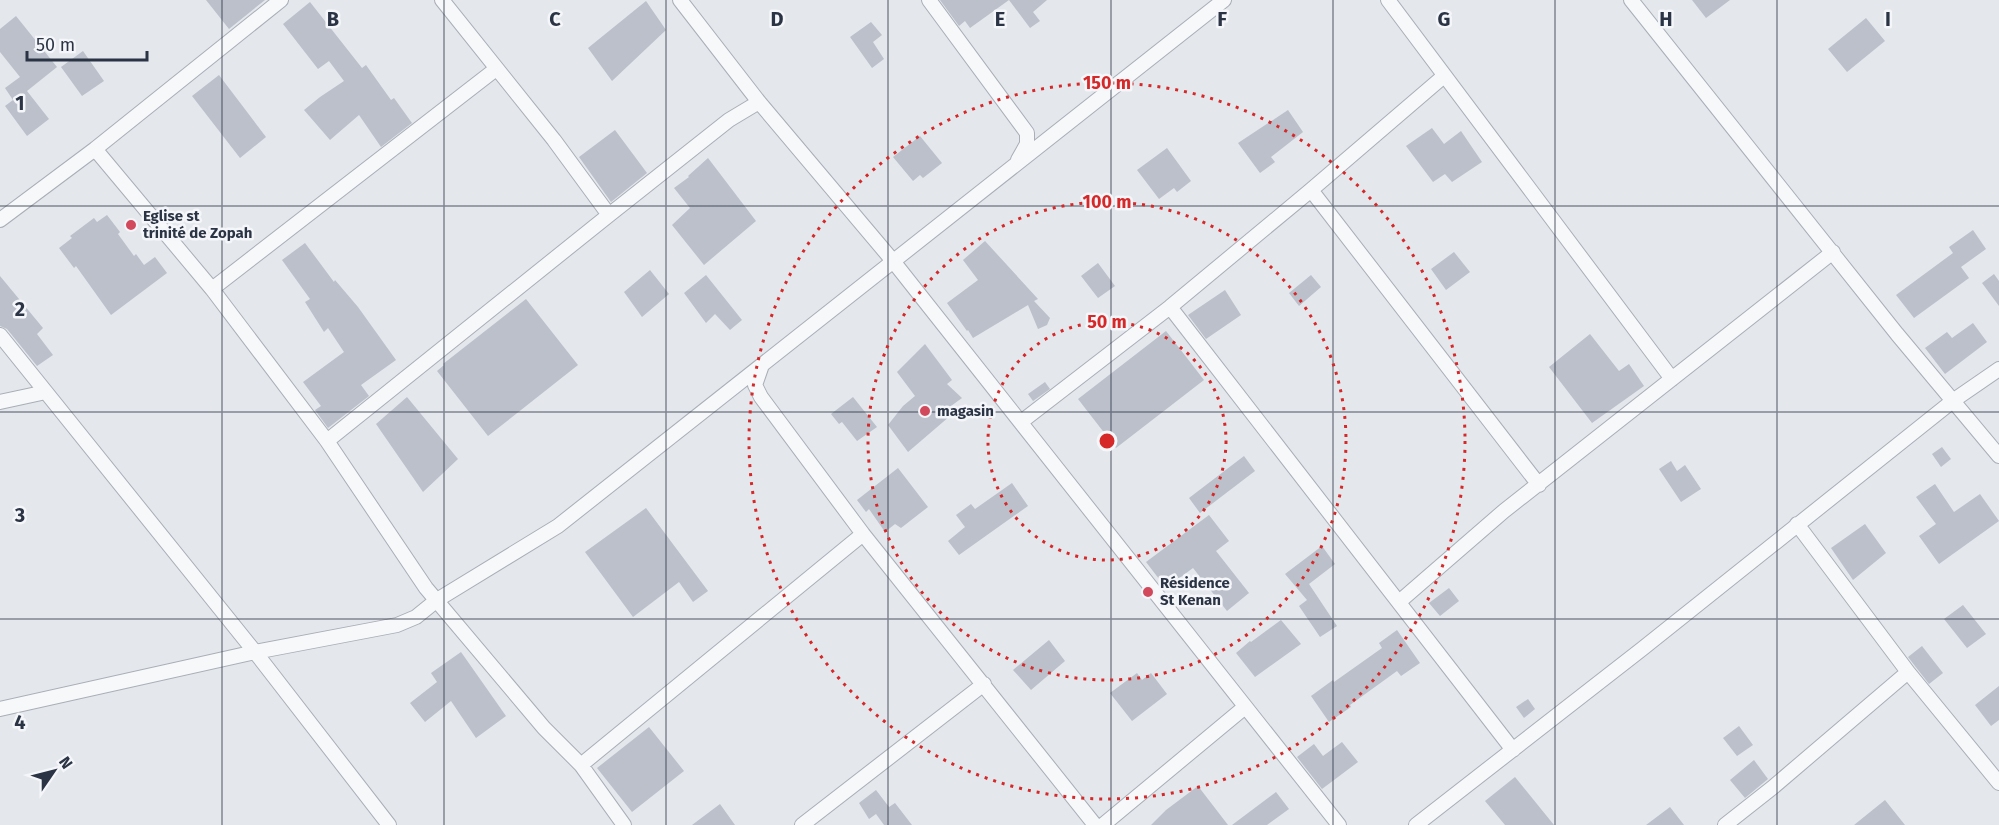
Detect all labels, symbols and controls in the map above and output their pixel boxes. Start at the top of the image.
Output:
text: B [327,7,339,31]
text: C [549,7,561,31]
text: D [770,7,784,31]
text: E [995,7,1005,31]
text: F [1217,7,1227,31]
text: G [1438,7,1450,31]
text: H [1659,7,1673,31]
text: I [1885,7,1891,31]
scale bar [27,24,147,62]
text: 50 m [36,34,75,56]
text: 150 m [1083,72,1131,94]
text: 1 [15,91,25,115]
text: 100 m [1083,191,1131,213]
place label: Eglise st trinité de Zopah [143,207,252,242]
marker: Eglise st trinité de Zopah [124,218,138,232]
text: 2 [15,297,25,321]
text: 50 m [1087,311,1127,333]
place label: magasin [937,402,994,420]
marker: magasin [918,404,932,418]
centre of rings [1097,431,1117,451]
text: 3 [14,503,25,527]
place label: Résidence St Kenan [1160,574,1230,609]
marker: Résidence St Kenan [1141,585,1155,599]
text: 4 [14,710,26,734]
north arrow [24,741,84,801]
text: N [55,753,77,772]

